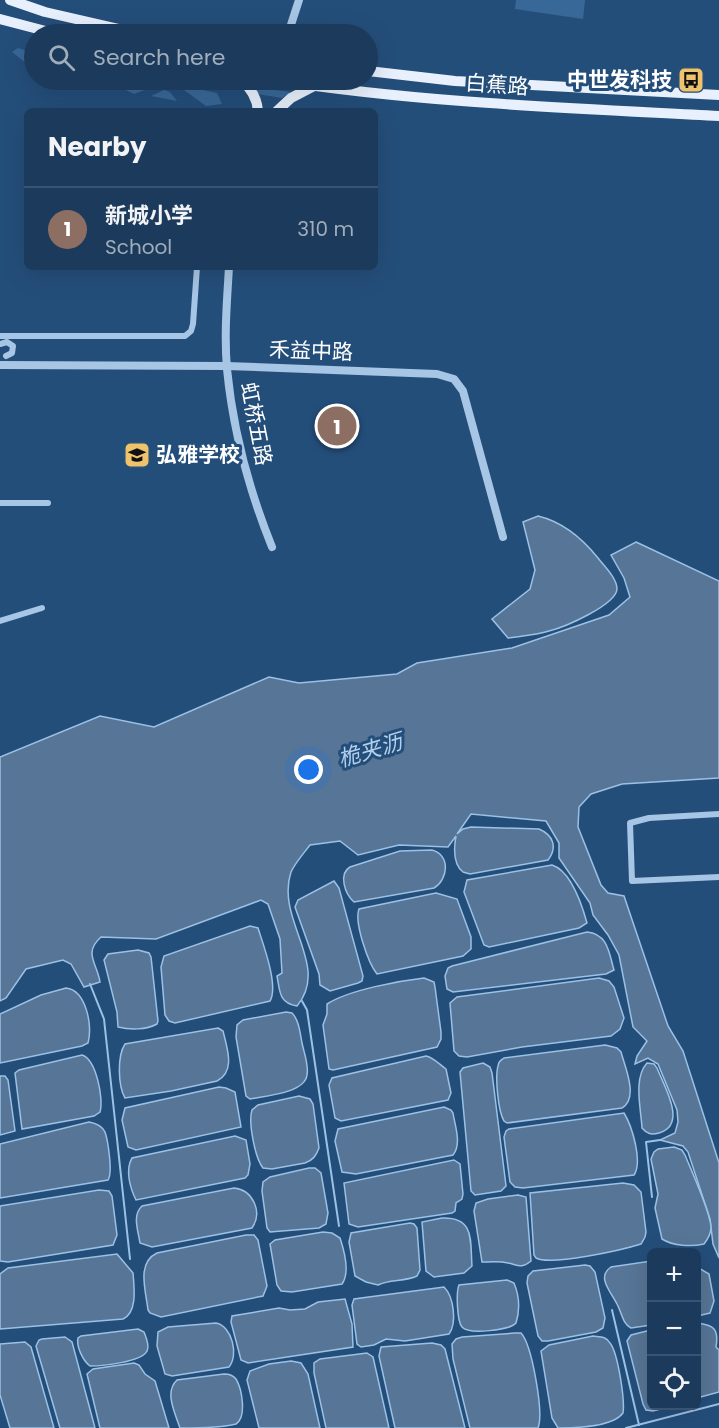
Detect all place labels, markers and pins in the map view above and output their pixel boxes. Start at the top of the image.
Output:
place label: 中世发科技 [567,65,672,94]
bus stop icon: 中世发科技 [676,65,706,95]
pin: 1 [318,404,356,448]
school or university icon: 弘雅学校 [122,440,152,470]
place label: 弘雅学校 [156,440,240,469]

